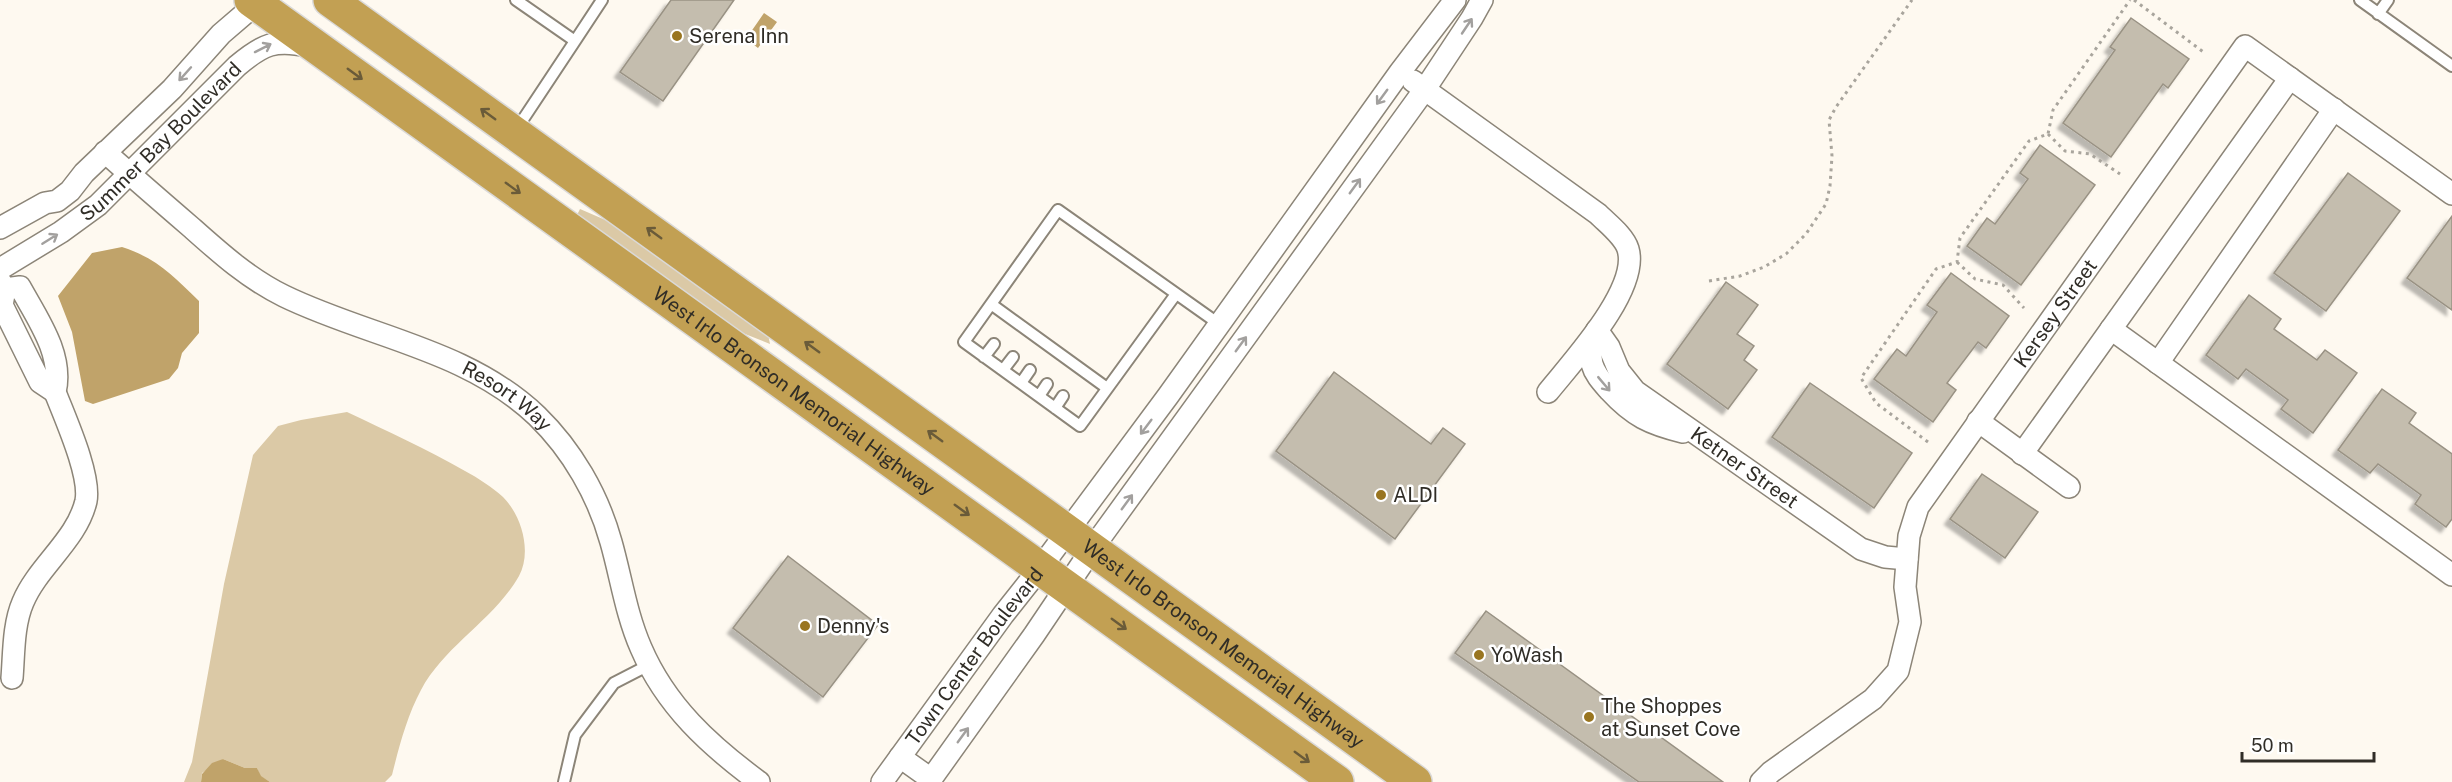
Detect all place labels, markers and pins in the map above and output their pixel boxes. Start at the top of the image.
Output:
place label: Serena Inn [689,24,789,48]
marker: Serena Inn [670,29,684,43]
place label: ALDI [1393,483,1438,507]
marker: ALDI [1374,488,1388,502]
place label: Denny's [817,614,889,638]
marker: Denny's [798,619,812,633]
place label: YoWash [1491,643,1563,667]
marker: YoWash [1472,648,1486,662]
place label: The Shoppes at Sunset Cove [1601,694,1741,741]
marker: The Shoppes at Sunset Cove [1582,710,1596,724]

